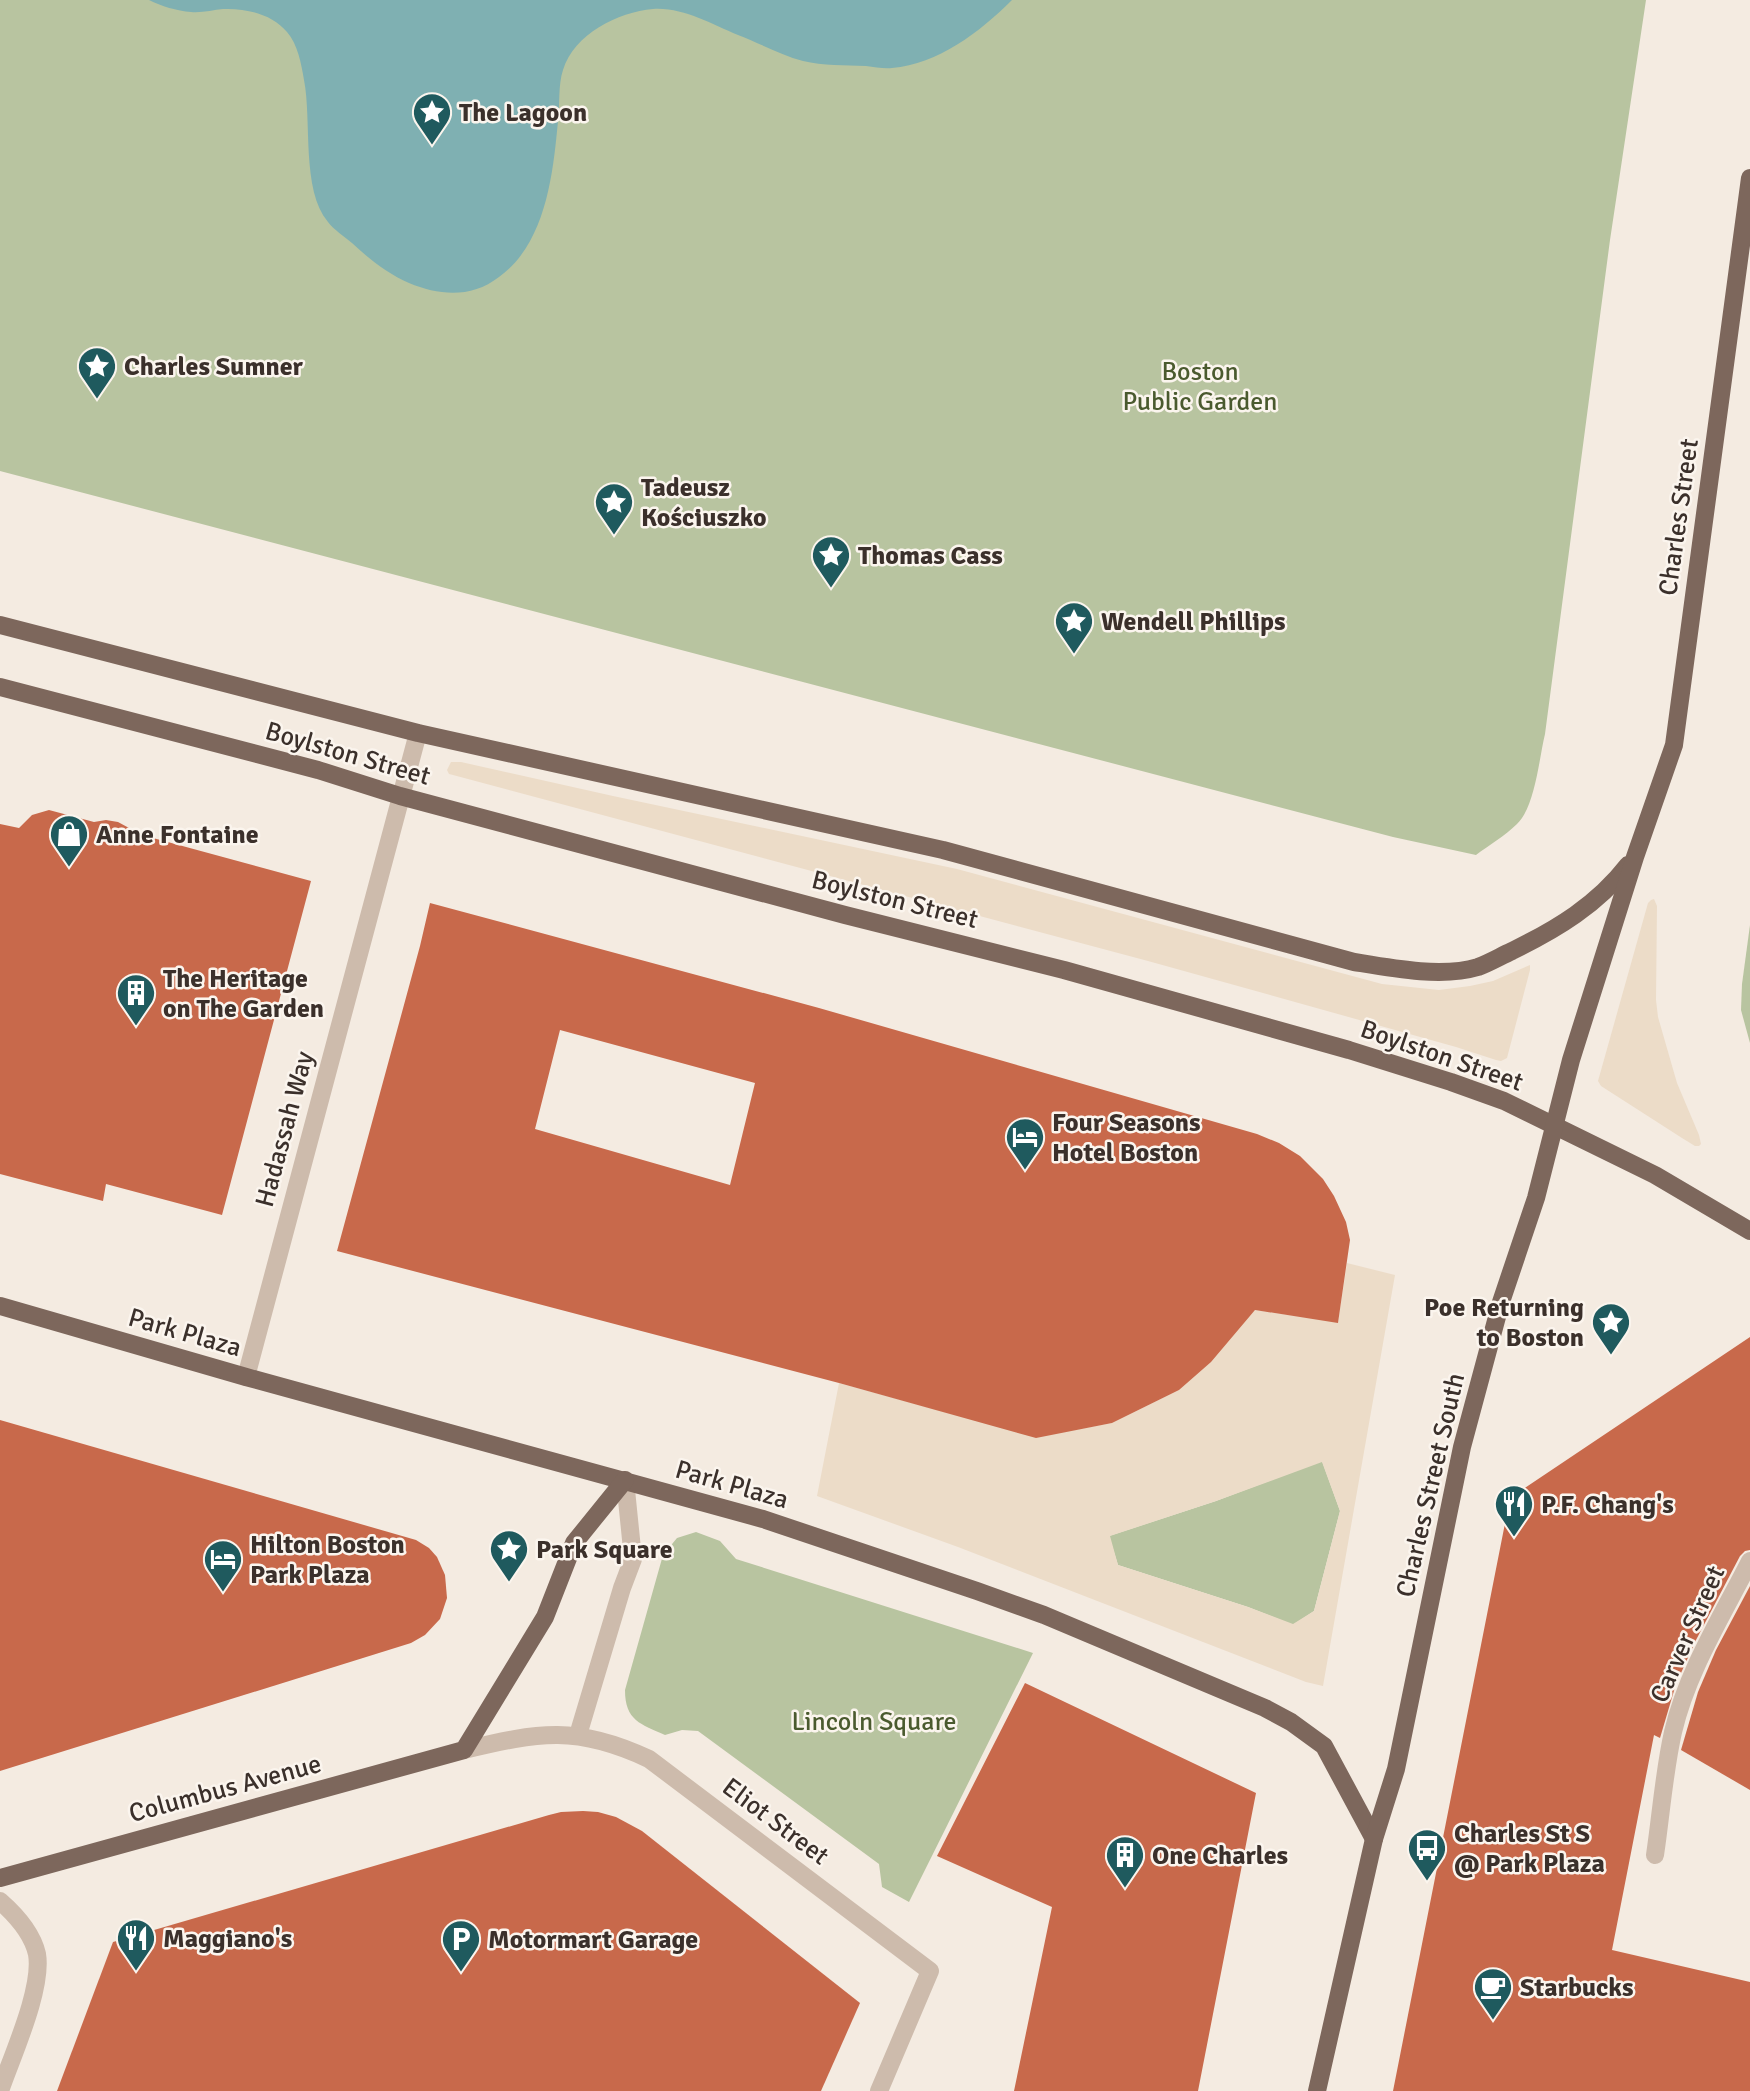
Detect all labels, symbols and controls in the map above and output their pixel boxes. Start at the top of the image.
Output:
place icon: The Lagoon [411,91,453,146]
place label: The Lagoon [459,97,587,129]
place icon: Charles Sumner [76,345,118,400]
place label: Charles Sumner [124,351,304,383]
park label: Boston Public Garden [1122,356,1278,418]
street label: Charles Street [1652,437,1706,598]
place label: Tadeusz Kościuszko [641,472,767,534]
place icon: Tadeusz Kościuszko [593,481,635,536]
place icon: Thomas Cass [810,534,852,589]
place label: Thomas Cass [858,540,1003,572]
place icon: Wendell Phillips [1053,600,1095,655]
place label: Wendell Phillips [1101,606,1285,638]
street label: Boylston Street [262,715,434,793]
shop icon: Anne Fontaine [48,813,90,868]
place label: Anne Fontaine [96,819,259,851]
street label: Boylston Street [808,864,981,936]
place label: The Heritage on The Garden [163,963,324,1025]
building icon: The Heritage on The Garden [115,972,157,1027]
street label: Boylston Street [1356,1013,1527,1099]
street label: Hadassah Way [249,1048,321,1210]
place label: Four Seasons Hotel Boston [1052,1107,1200,1169]
hotel icon: Four Seasons Hotel Boston [1004,1116,1046,1171]
place label: Poe Returning to Boston [1424,1292,1584,1354]
place icon: Poe Returning to Boston [1590,1301,1632,1356]
street label: Park Plaza [125,1302,245,1364]
street label: Charles Street South [1390,1370,1472,1600]
street label: Park Plaza [672,1454,792,1516]
restaurant icon: P.F. Chang's [1493,1483,1535,1538]
place label: P.F. Chang's [1541,1489,1674,1521]
place icon: Park Square [488,1528,530,1583]
place label: Hilton Boston Park Plaza [250,1529,405,1591]
place label: Park Square [536,1534,673,1566]
hotel icon: Hilton Boston Park Plaza [202,1538,244,1593]
street label: Carver Street [1643,1561,1732,1708]
park label: Lincoln Square [791,1706,957,1738]
street label: Columbus Avenue [126,1748,325,1830]
street label: Eliot Street [716,1771,835,1872]
place label: Charles St S @ Park Plaza [1454,1818,1605,1880]
bus stop icon: Charles St S @ Park Plaza [1406,1827,1448,1882]
building icon: One Charles [1104,1834,1146,1889]
place label: One Charles [1152,1840,1288,1872]
restaurant icon: Maggiano's [115,1917,157,1972]
parking icon: Motormart Garage [440,1918,482,1973]
place label: Maggiano's [163,1923,292,1955]
place label: Motormart Garage [488,1924,698,1956]
cafe icon: Starbucks [1472,1966,1514,2021]
place label: Starbucks [1520,1972,1633,2004]

